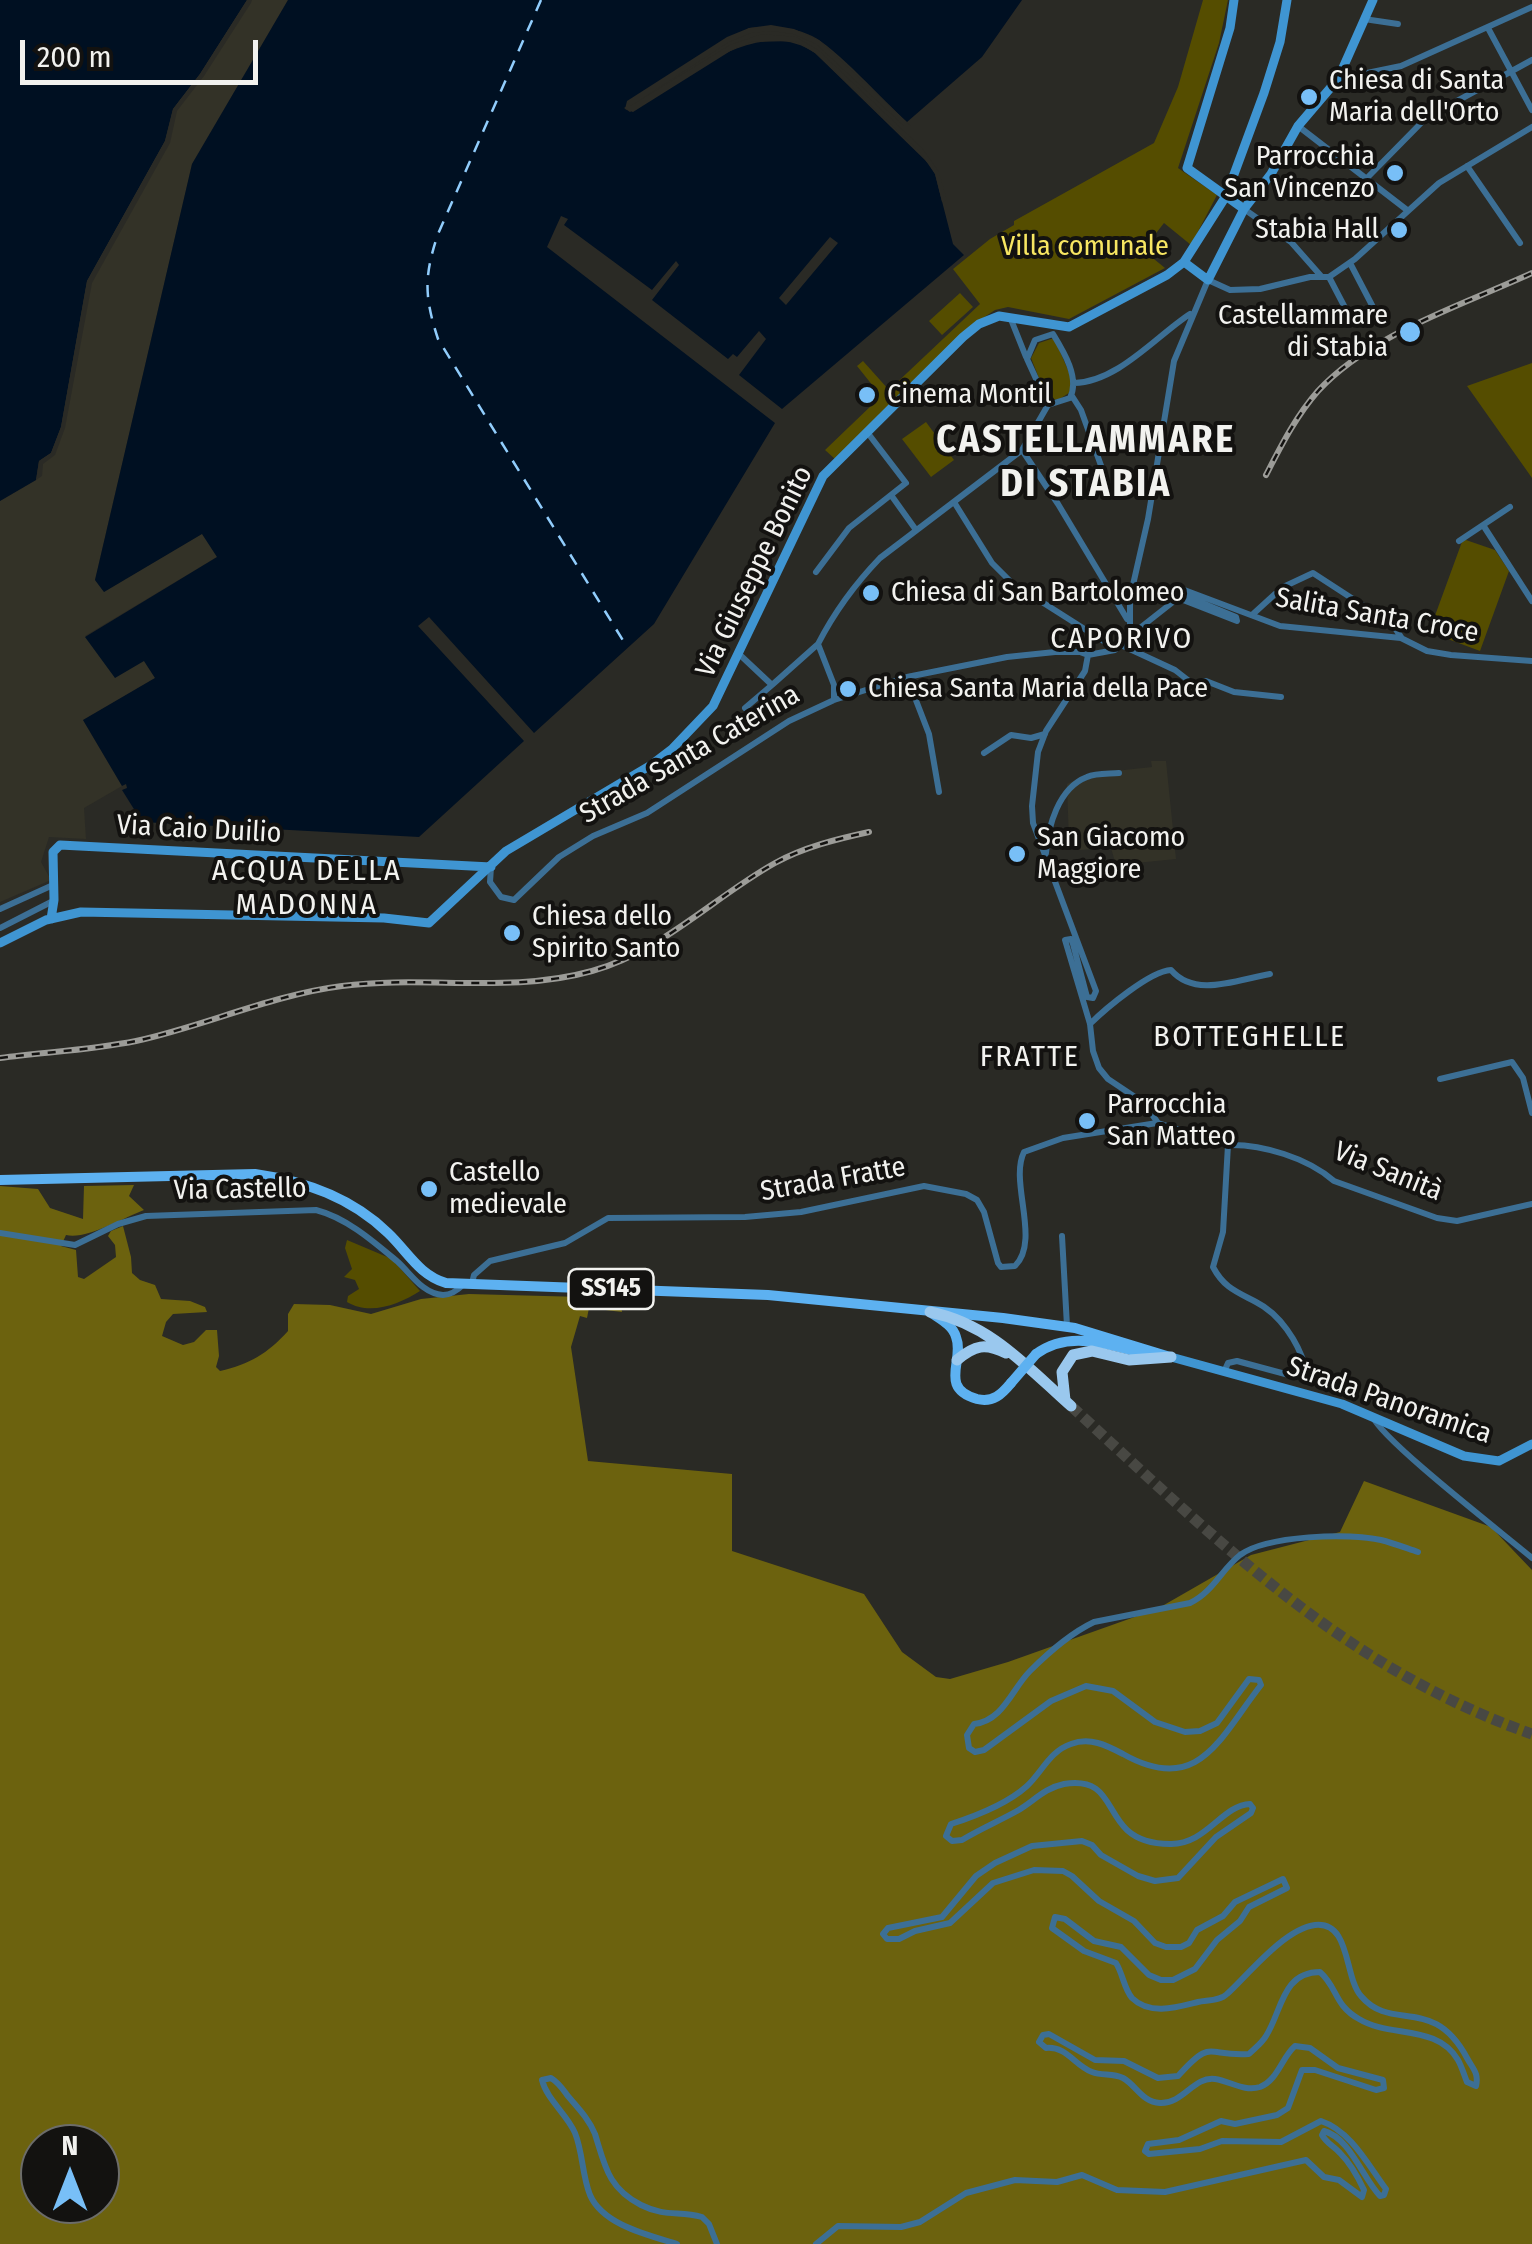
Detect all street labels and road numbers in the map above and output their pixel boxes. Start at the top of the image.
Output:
street label: Via Giuseppe Bonito [689,461,821,683]
street label: Salita Santa Croce [1273,582,1481,650]
street label: Strada Santa Caterina [574,678,806,832]
street label: Via Caio Duilio [116,809,282,851]
street label: Via Sanità [1329,1135,1447,1209]
street label: Strada Fratte [758,1151,908,1209]
street label: Via Castello [173,1172,307,1208]
road number: SS145 [568,1269,654,1309]
street label: Strada Panoramica [1282,1350,1496,1452]

